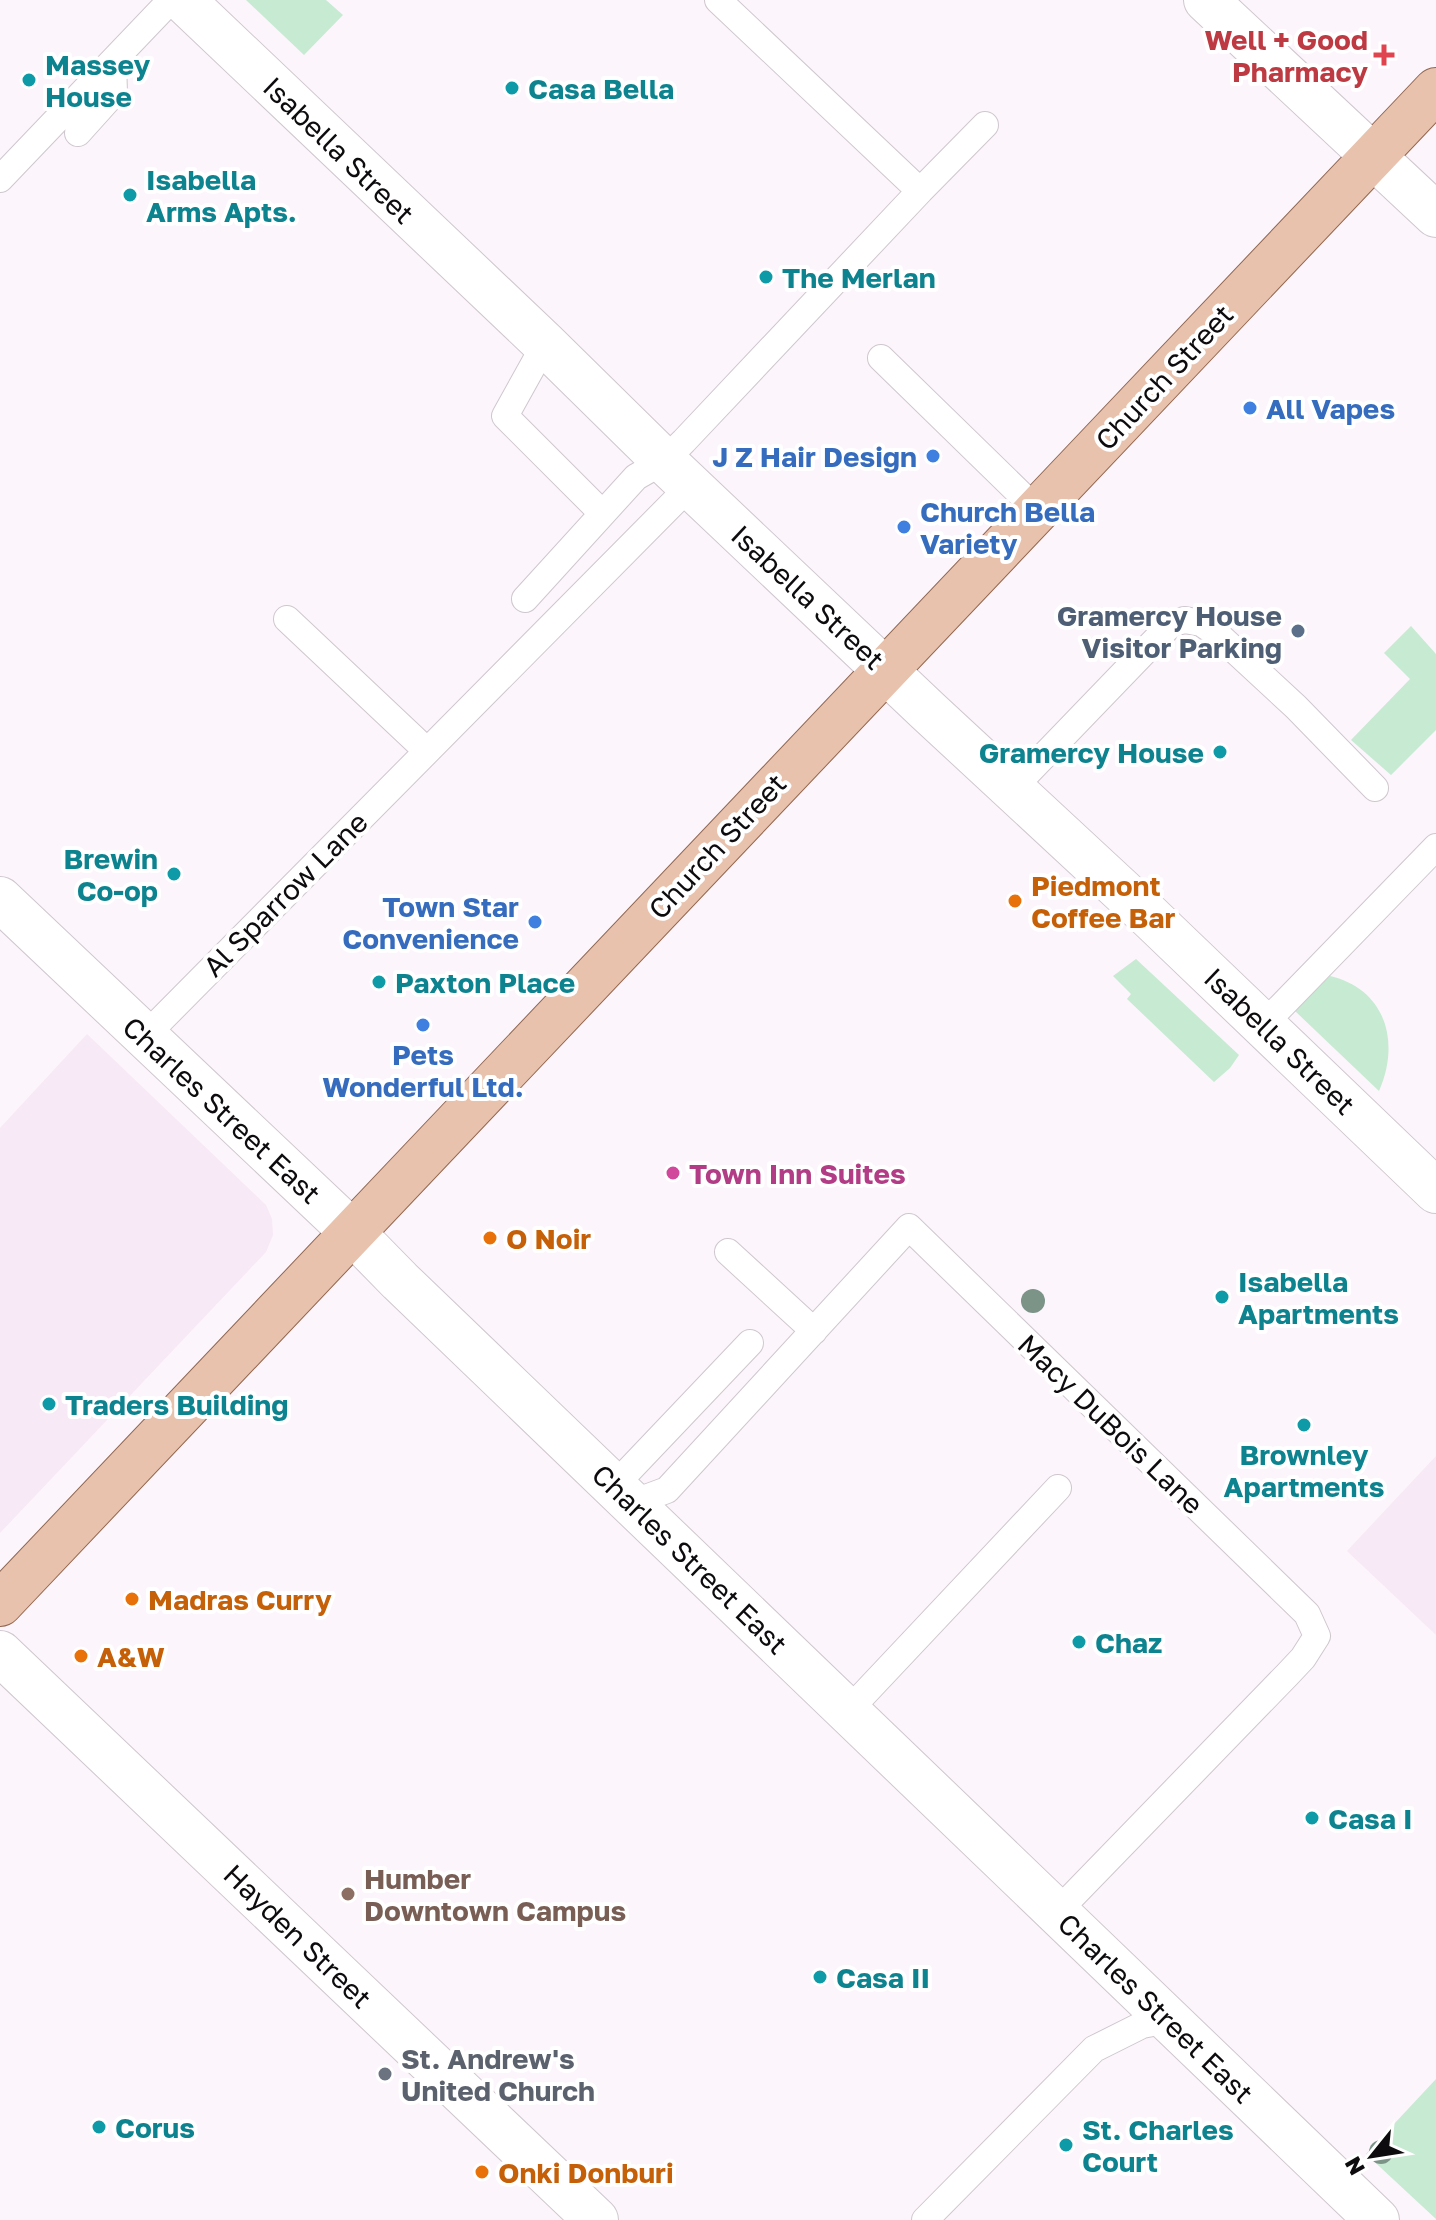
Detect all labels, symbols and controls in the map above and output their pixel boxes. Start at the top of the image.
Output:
place label: Well + Good Pharmacy [1204,23,1368,88]
marker: Well + Good Pharmacy [1375,46,1393,64]
place label: Massey House [45,48,150,113]
street label: Isabella Street [257,70,421,230]
marker: Massey House [20,71,38,89]
place label: Casa Bella [528,72,674,105]
marker: Casa Bella [503,79,521,97]
place label: Isabella Arms Apts. [146,163,297,228]
marker: Isabella Arms Apts. [121,186,139,204]
place label: The Merlan [782,261,936,294]
marker: The Merlan [757,268,775,286]
street label: Church Street [1088,298,1240,456]
place label: All Vapes [1266,392,1395,425]
marker: All Vapes [1241,399,1259,417]
place label: J Z Hair Design [712,440,917,473]
marker: J Z Hair Design [924,447,942,465]
place label: Church Bella Variety [920,495,1095,560]
street label: Isabella Street [725,518,891,676]
marker: Church Bella Variety [895,518,913,536]
place label: Gramercy House Visitor Parking [1057,599,1282,664]
marker: Gramercy House Visitor Parking [1289,622,1307,640]
place label: Gramercy House [979,736,1204,769]
marker: Gramercy House [1211,743,1229,761]
street label: Church Street [641,767,793,925]
street label: Al Sparrow Lane [196,805,374,983]
place label: Brewin Co-op [64,842,158,907]
marker: Brewin Co-op [165,865,183,883]
place label: Piedmont Coffee Bar [1031,869,1175,934]
place label: Town Star Convenience [342,890,519,955]
marker: Piedmont Coffee Bar [1006,892,1024,910]
marker: Town Star Convenience [526,913,544,931]
street label: Isabella Street [1198,961,1362,1121]
place label: Paxton Place [395,966,575,999]
marker: Paxton Place [370,973,388,991]
street label: Charles Street East [116,1010,328,1210]
marker: Pets Wonderful Ltd. [414,1016,432,1034]
place label: Pets Wonderful Ltd. [322,1038,524,1103]
place label: Town Inn Suites [689,1157,906,1190]
marker: Town Inn Suites [664,1164,682,1182]
place label: O Noir [506,1222,591,1255]
marker: O Noir [481,1229,499,1247]
place label: Isabella Apartments [1238,1265,1399,1330]
marker: Isabella Apartments [1213,1288,1231,1306]
street label: Macy DuBois Lane [1012,1327,1210,1521]
place label: Traders Building [65,1388,289,1421]
marker: Traders Building [40,1395,58,1413]
marker: Brownley Apartments [1295,1416,1313,1434]
place label: Brownley Apartments [1224,1438,1384,1503]
street label: Charles Street East [586,1457,794,1661]
place label: Madras Curry [148,1583,332,1616]
marker: Madras Curry [123,1590,141,1608]
place label: Chaz [1095,1626,1162,1659]
marker: Chaz [1070,1633,1088,1651]
place label: A&W [97,1640,165,1673]
marker: A&W [72,1647,90,1665]
place label: Casa I [1328,1802,1413,1835]
marker: Casa I [1303,1809,1321,1827]
street label: Hayden Street [217,1857,379,2015]
place label: Humber Downtown Campus [364,1862,626,1927]
marker: Humber Downtown Campus [339,1885,357,1903]
street label: Charles Street East [1052,1906,1260,2110]
place label: Casa II [836,1961,930,1994]
marker: Casa II [811,1968,829,1986]
place label: St. Andrew's United Church [401,2042,595,2107]
marker: St. Andrew's United Church [376,2065,394,2083]
place label: Corus [115,2111,195,2144]
place label: St. Charles Court [1082,2113,1234,2178]
north arrow [1332,2116,1412,2196]
marker: Corus [90,2118,108,2136]
marker: St. Charles Court [1057,2136,1075,2154]
text: N [1338,2152,1370,2180]
place label: Onki Donburi [498,2156,674,2189]
marker: Onki Donburi [473,2163,491,2181]

